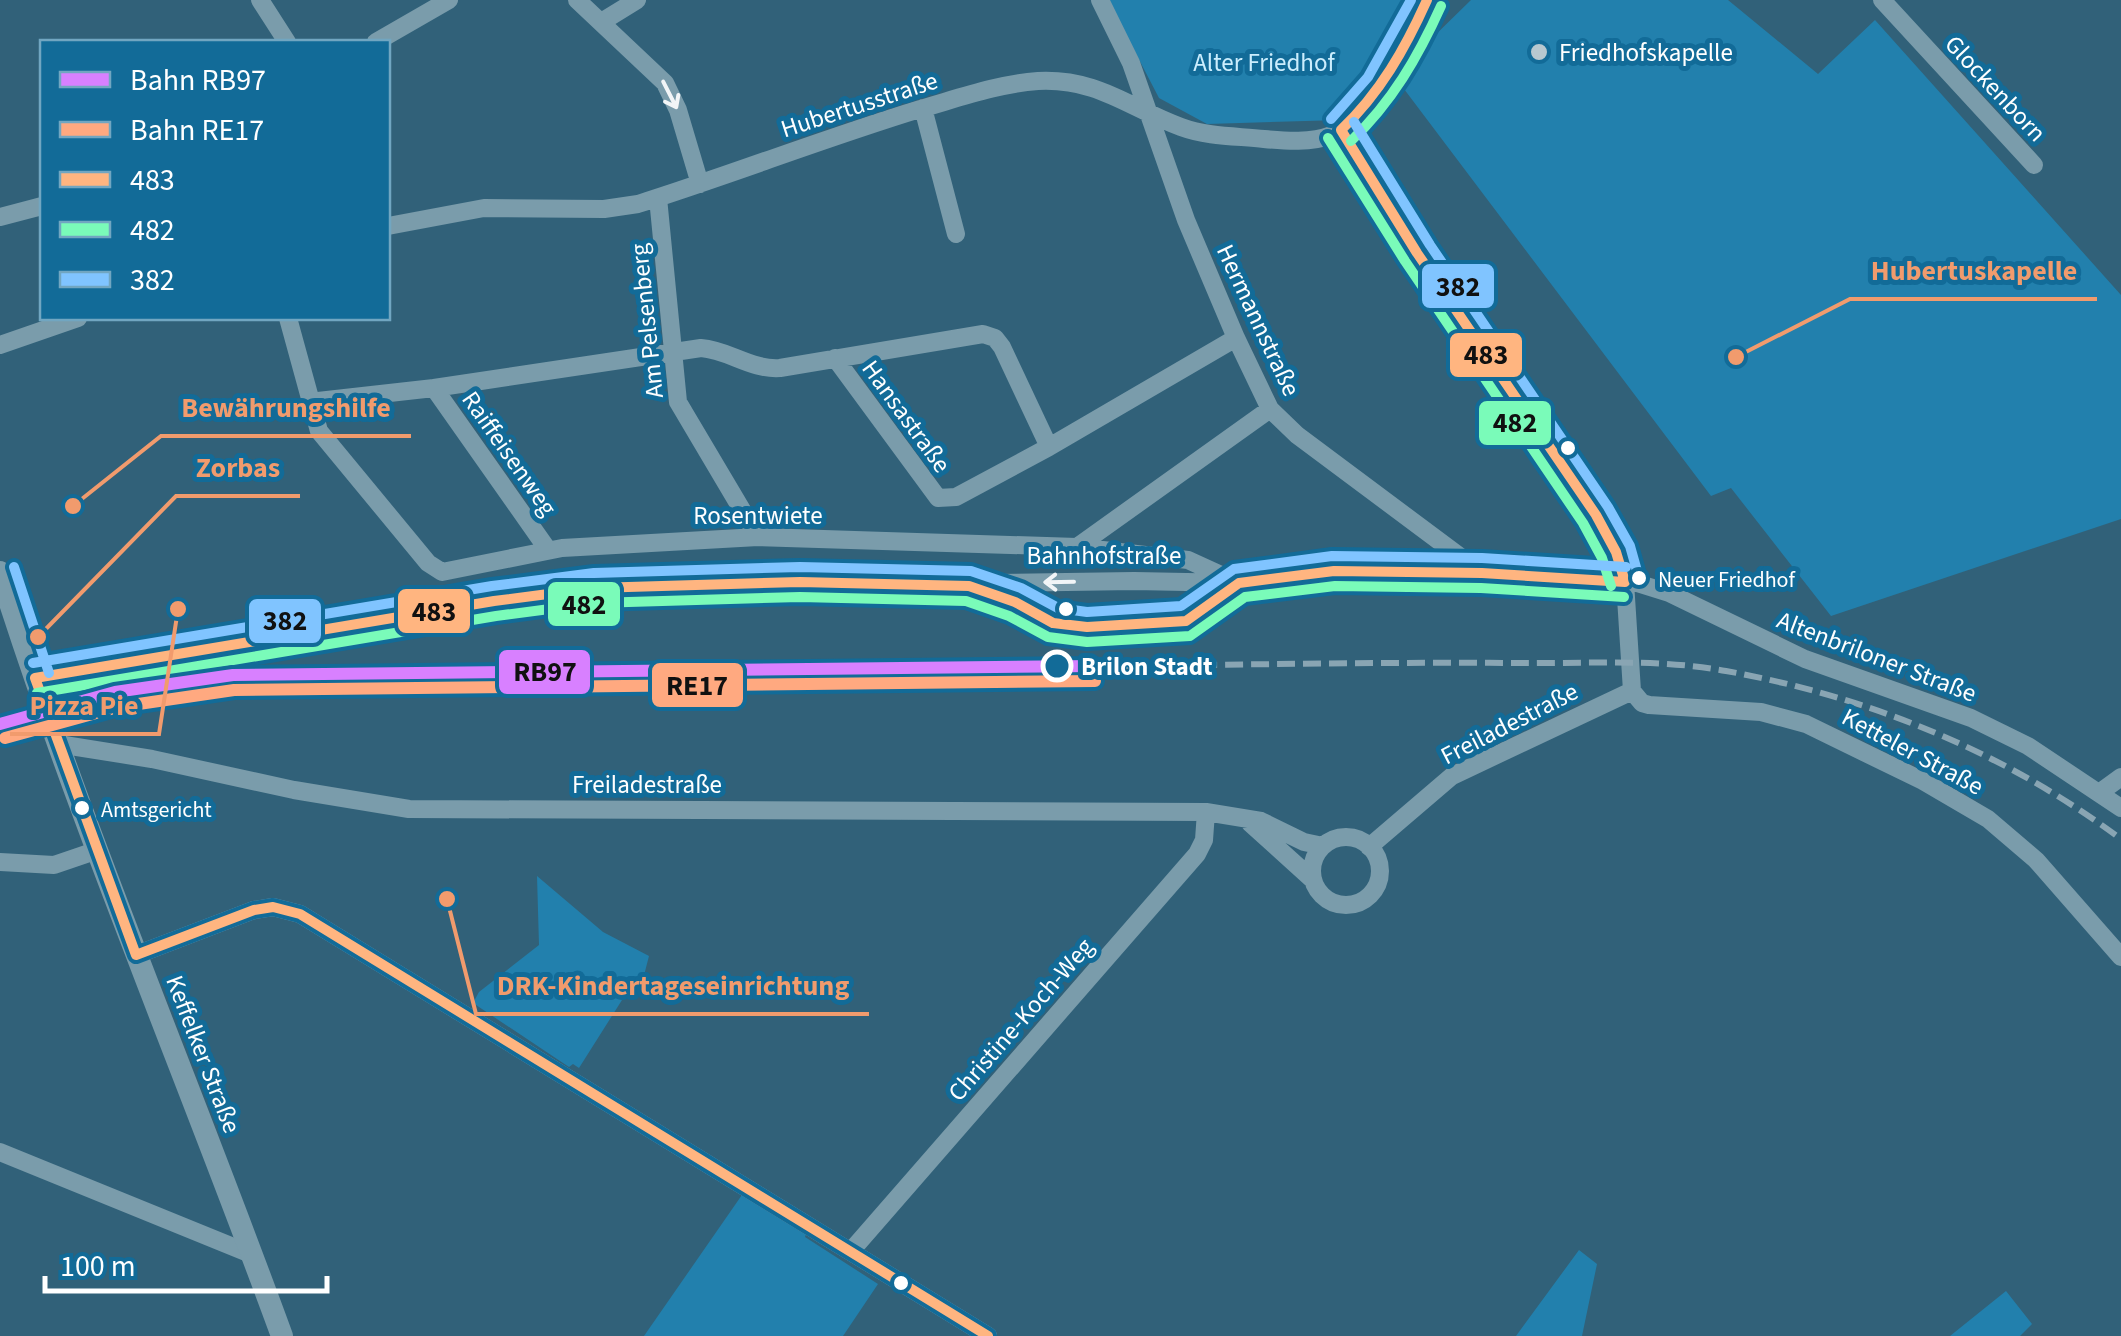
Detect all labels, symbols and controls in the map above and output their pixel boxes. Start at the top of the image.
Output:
street label: Glockenborn [1936,27,2054,150]
place label: Friedhofskapelle [1559,35,1733,71]
legend [40,40,390,320]
marker: Friedhofskapelle [1528,41,1550,63]
park label: Alter Friedhof [1193,45,1335,81]
text: Bahn RB97 [130,59,266,102]
street label: Hubertusstraße [776,63,942,147]
one-way arrow [661,79,680,109]
text: Bahn RE17 [130,109,264,152]
text: 483 [130,159,175,202]
text: 482 [130,209,175,252]
street label: Hermannstraße [1207,239,1309,402]
street label: Am Pelsenberg [621,241,673,400]
callout: Hubertuskapelle [1850,241,2097,299]
text: Hubertuskapelle [1871,251,2077,291]
text: 382 [130,259,175,302]
line badge: 382 [1420,262,1496,310]
text: 382 [1436,267,1480,307]
line badge: 483 [1448,331,1524,379]
text: 483 [1464,335,1508,375]
street label: Hansastraße [853,353,959,480]
callout: Bewährungshilfe [161,378,411,436]
street label: Raiffeisenweg [453,384,566,524]
text: Bewährungshilfe [181,388,391,428]
line badge: 482 [1477,399,1553,447]
text: 482 [1493,403,1537,443]
callout: Zorbas [176,438,300,496]
unlabelled marker [1558,438,1578,458]
text: Zorbas [196,448,280,488]
street label: Rosentwiete [693,498,823,534]
street label: Bahnhofstraße [1027,538,1181,574]
place label: Neuer Friedhof [1658,564,1796,596]
marker: Neuer Friedhof [1629,568,1649,588]
one-way arrow [1044,572,1076,592]
line badge: 482 [546,580,622,628]
text: 482 [562,585,606,625]
line badge: 483 [396,587,472,635]
text: 483 [412,592,456,632]
line badge: 382 [247,597,323,645]
unlabelled marker [1056,599,1076,619]
text: 382 [263,601,307,641]
street label: Altenbriloner Straße [1772,602,1982,712]
line badge: RB97 [497,648,592,696]
place label: Brilon Stadt [1081,649,1213,685]
marker: Brilon Stadt [1042,651,1072,681]
text: RB97 [513,652,577,692]
line badge: RE17 [650,661,745,709]
text: RE17 [666,666,728,706]
street label: Freiladestraße [1434,674,1584,774]
callout: Pizza Pie [10,676,159,734]
text: Pizza Pie [29,686,139,726]
street label: Ketteler Straße [1835,699,1990,804]
street label: Freiladestraße [572,767,722,803]
place label: Amtsgericht [101,794,212,826]
marker: Amtsgericht [72,798,92,818]
street label: Christine-Koch-Weg [940,930,1102,1109]
callout: DRK-Kindertageseinrichtung [476,956,869,1014]
text: DRK-Kindertageseinrichtung [497,966,849,1006]
street label: Keffelker Straße [156,970,250,1138]
scale bar [45,1231,328,1293]
text: 100 m [60,1245,136,1288]
unlabelled marker [891,1273,911,1293]

